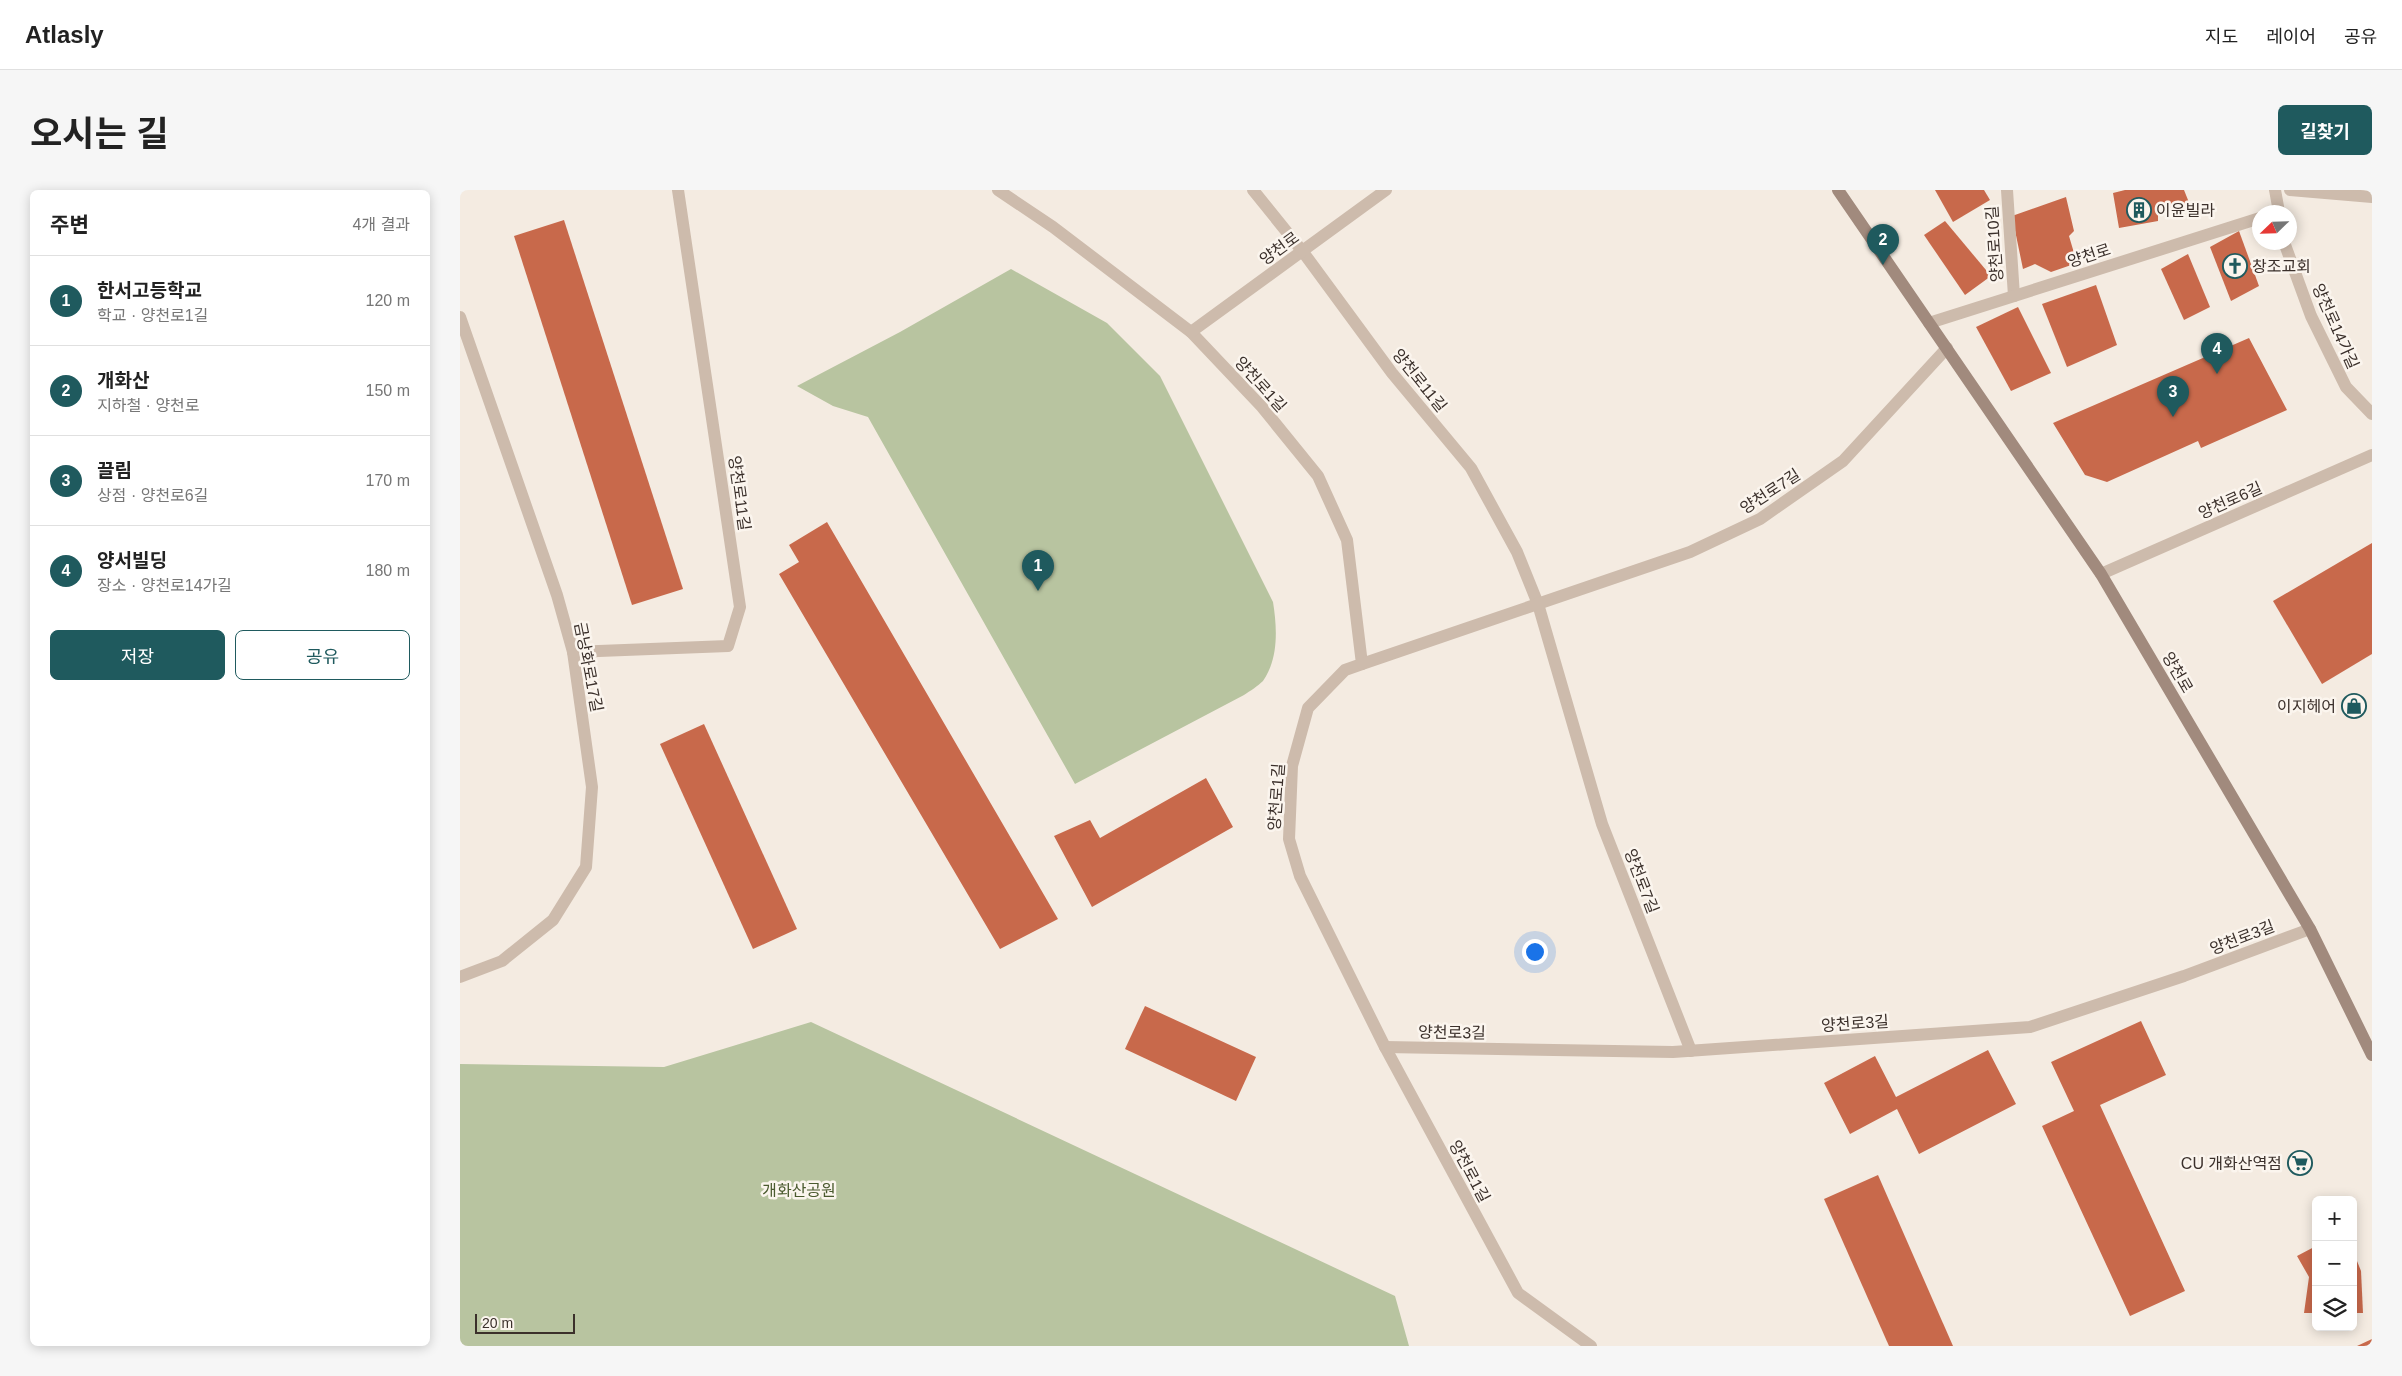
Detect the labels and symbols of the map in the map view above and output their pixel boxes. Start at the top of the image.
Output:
building icon: 이윤빌라 [2126,197,2152,223]
place label: 이윤빌라 [2156,202,2215,219]
street label: 양천로10길 [1983,205,2006,283]
north arrow [2252,205,2297,250]
pin: 2 [1867,224,1899,265]
street label: 양천로 [1256,228,1302,268]
street label: 양천로 [2066,240,2113,270]
church icon: 창조교회 [2222,253,2248,279]
place label: 창조교회 [2252,258,2311,275]
street label: 양천로14가길 [2309,281,2362,371]
pin: 4 [2201,333,2233,374]
street label: 양천로11길 [1389,346,1450,415]
street label: 양천로1길 [1232,353,1290,415]
pin: 3 [2157,376,2189,417]
street label: 양천로11길 [726,455,753,532]
street label: 양천로7길 [1737,466,1803,517]
street label: 양천로6길 [2196,479,2265,522]
pin: 1 [1022,550,1054,591]
street label: 금낭화로17길 [571,621,606,714]
street label: 양천로 [2159,649,2196,696]
shop icon: 이지헤어 [2341,693,2367,719]
place label: 이지헤어 [2277,698,2336,715]
street label: 양천로1길 [1266,763,1287,831]
street label: 양천로7길 [1621,846,1662,916]
street label: 양천로3길 [2207,917,2277,958]
your location [1522,939,1548,965]
street label: 양천로3길 [1821,1013,1889,1034]
street label: 양천로3길 [1418,1023,1486,1042]
street label: 양천로1길 [1446,1137,1493,1205]
supermarket icon: CU 개화산역점 [2287,1150,2313,1176]
place label: CU 개화산역점 [2181,1155,2282,1172]
park label: 개화산공원 [762,1182,836,1199]
scale bar [475,1311,575,1334]

